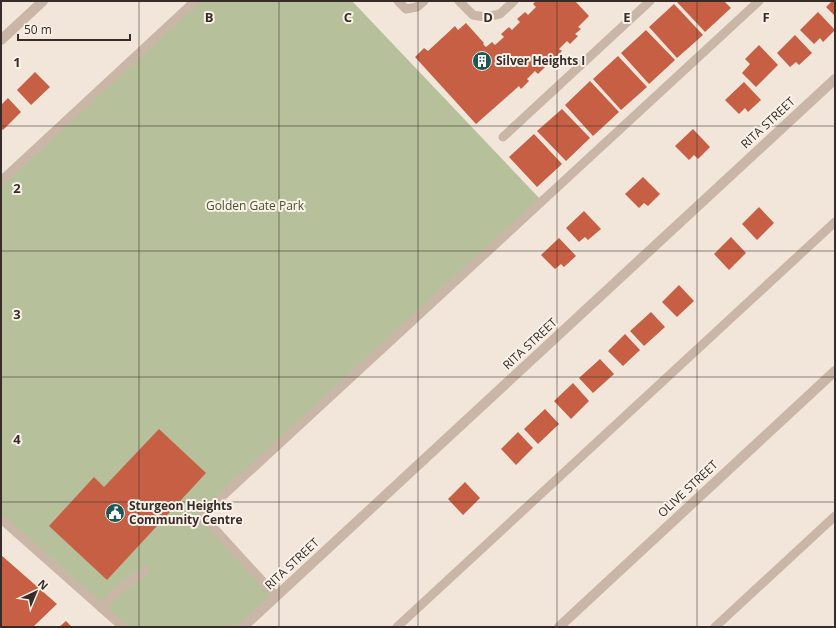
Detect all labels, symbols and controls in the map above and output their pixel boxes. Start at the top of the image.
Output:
text: B [205,8,214,26]
text: C [344,8,352,26]
text: D [483,8,493,26]
text: E [623,8,631,26]
text: F [762,8,770,26]
scale bar [18,16,130,42]
text: 50 m [24,21,52,38]
building icon: Silver Heights I [471,50,493,72]
place label: Silver Heights I [496,52,585,69]
text: 1 [13,53,21,71]
street label: RITA STREET [737,93,799,152]
text: 2 [13,179,21,197]
park label: Golden Gate Park [206,197,305,214]
text: 3 [13,305,21,323]
street label: RITA STREET [499,314,561,373]
text: 4 [13,430,21,448]
street label: OLIVE STREET [654,456,722,521]
place label: Sturgeon Heights Community Centre [129,497,243,528]
public building icon: Sturgeon Heights Community Centre [104,502,126,524]
street label: RITA STREET [261,534,323,593]
north arrow [16,572,56,612]
text: N [35,576,52,593]

